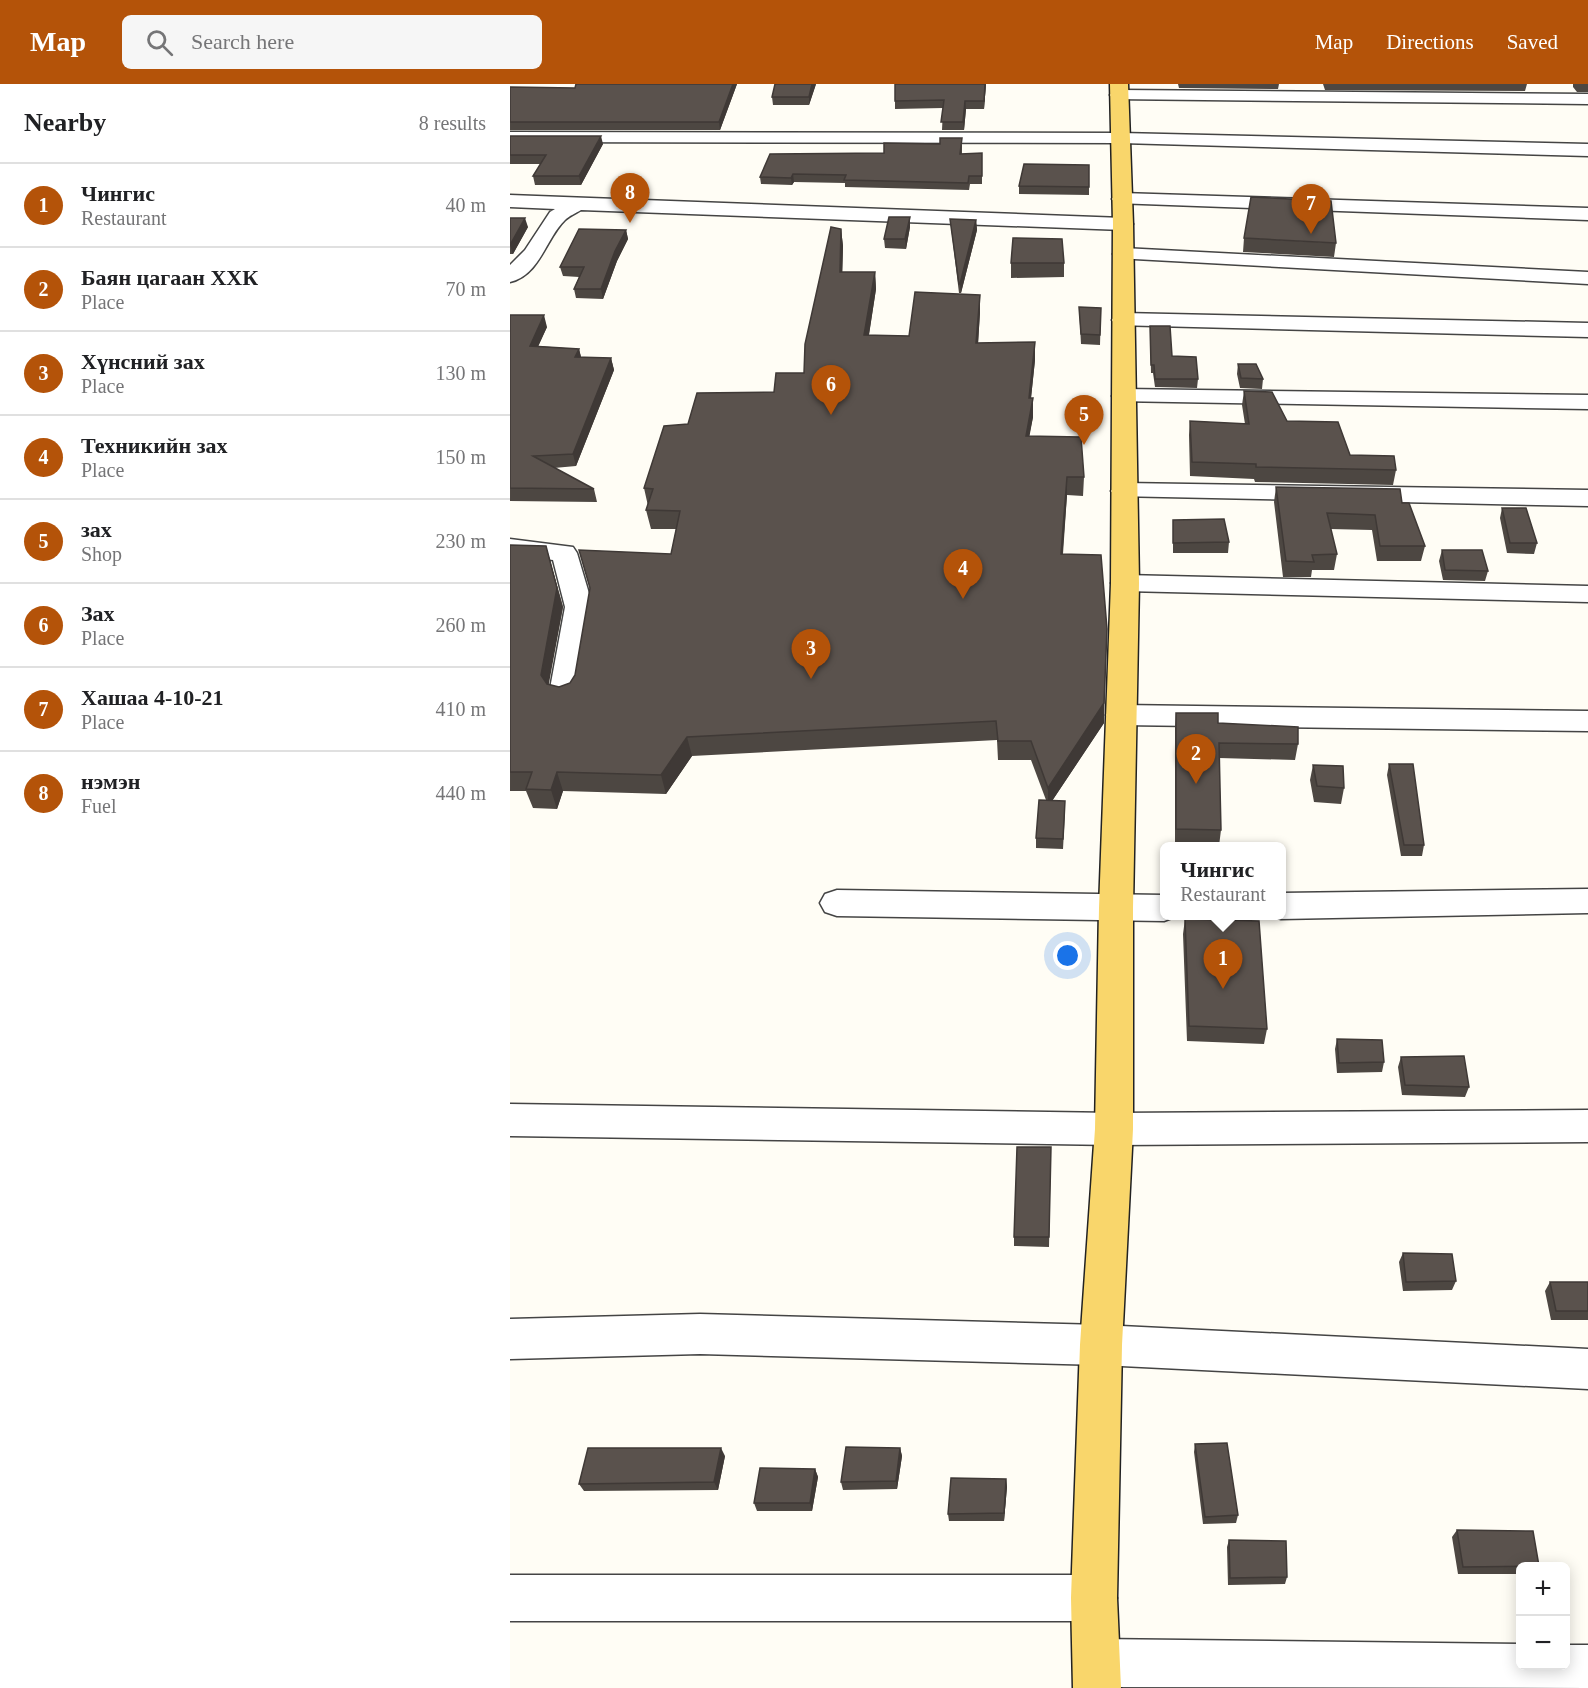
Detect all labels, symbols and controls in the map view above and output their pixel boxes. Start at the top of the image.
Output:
search box [122,15,542,69]
text: Map [30,26,86,57]
icon: search [143,26,176,59]
text: Search here [191,29,294,54]
text: Map [1315,30,1353,54]
text: Directions [1386,30,1474,54]
text: Saved [1507,30,1558,54]
text: Nearby [24,108,106,137]
text: 8 results [419,112,486,134]
pin: 8 [610,174,650,223]
text: Чингис [81,181,155,206]
pin: 7 [1292,184,1330,234]
text: 1 [39,194,49,216]
text: 40 m [445,194,486,216]
text: Restaurant [81,207,167,229]
text: Баян цагаан ХХК [81,265,258,290]
text: 2 [39,278,49,300]
text: 70 m [445,278,486,300]
text: Place [81,291,124,313]
text: Хүнсний зах [81,349,205,374]
text: 3 [39,362,49,384]
text: 130 m [435,362,486,384]
pin: 6 [812,366,850,415]
text: Place [81,375,124,397]
pin: 5 [1064,396,1104,445]
text: Техникийн зах [81,433,228,458]
text: 4 [39,446,49,468]
text: 150 m [435,446,486,468]
text: Place [81,459,124,481]
text: зах [81,517,112,542]
text: 5 [39,530,49,552]
text: 230 m [435,530,486,552]
text: Shop [81,543,122,565]
pin: 4 [944,550,982,599]
text: Зах [81,601,115,626]
text: 6 [39,614,49,636]
text: 260 m [435,614,486,636]
text: Place [81,627,124,649]
pin: 3 [792,630,830,679]
text: Хашаа 4-10-21 [81,685,224,710]
text: 7 [39,698,49,720]
text: 410 m [435,698,486,720]
text: Place [81,711,124,733]
pin: 2 [1176,734,1216,784]
text: нэмэн [81,769,140,794]
text: 8 [39,782,49,804]
text: 440 m [435,782,486,804]
text: Fuel [81,795,117,817]
popup [1160,842,1286,920]
text: Чингис [1180,857,1254,882]
text: Restaurant [1180,883,1266,905]
pin: 1 [1204,940,1242,989]
your location [1053,941,1082,970]
map controls [1516,1562,1570,1670]
button: + [1516,1562,1570,1616]
button: − [1516,1616,1570,1670]

